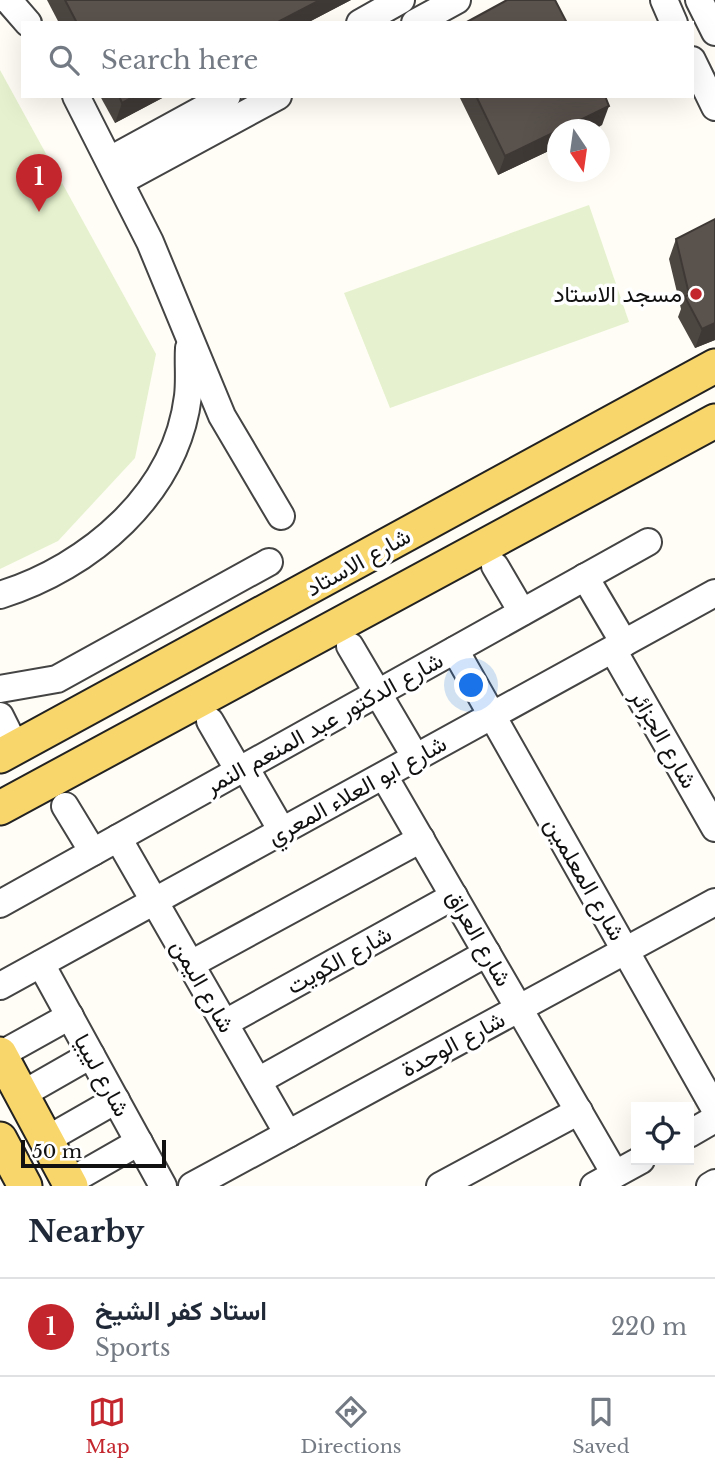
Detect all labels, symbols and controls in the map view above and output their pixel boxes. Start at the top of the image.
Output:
search box [21,21,694,98]
icon: search [45,41,83,79]
text: Search here [101,44,258,76]
north arrow [547,119,610,182]
pin: 1 [16,154,62,212]
place label: مسجد الاستاد [553,280,682,308]
marker: مسجد الاستاد [688,286,704,302]
street label: شارع الاستاد [301,522,416,604]
street label: شارع الدكتور عبد المنعم النمر [199,646,449,802]
your location [454,668,488,702]
street label: شارع الجزائر [622,684,703,794]
street label: شارع ابو العلاء المعري [263,729,454,855]
street label: شارع المعلمين [537,813,631,946]
street label: شارع العراق [439,885,518,992]
street label: شارع الكويت [282,920,397,1002]
street label: شارع اليمن [163,934,241,1039]
street label: شارع الوحدة [396,1005,511,1085]
street label: شارع ليبيا [66,1029,136,1122]
map controls [631,1102,694,1165]
button: locate [631,1102,694,1165]
scale bar [21,1137,166,1169]
text: 50 m [32,1140,82,1163]
text: Nearby [28,1213,144,1250]
text: استاد كفر الشيخ [95,1295,267,1327]
text: 1 [46,1313,56,1341]
text: 220 m [611,1313,687,1341]
text: Sports [95,1334,171,1362]
tab: Map [85,1393,130,1458]
tab: Directions [300,1393,401,1458]
tab: Saved [572,1393,630,1458]

